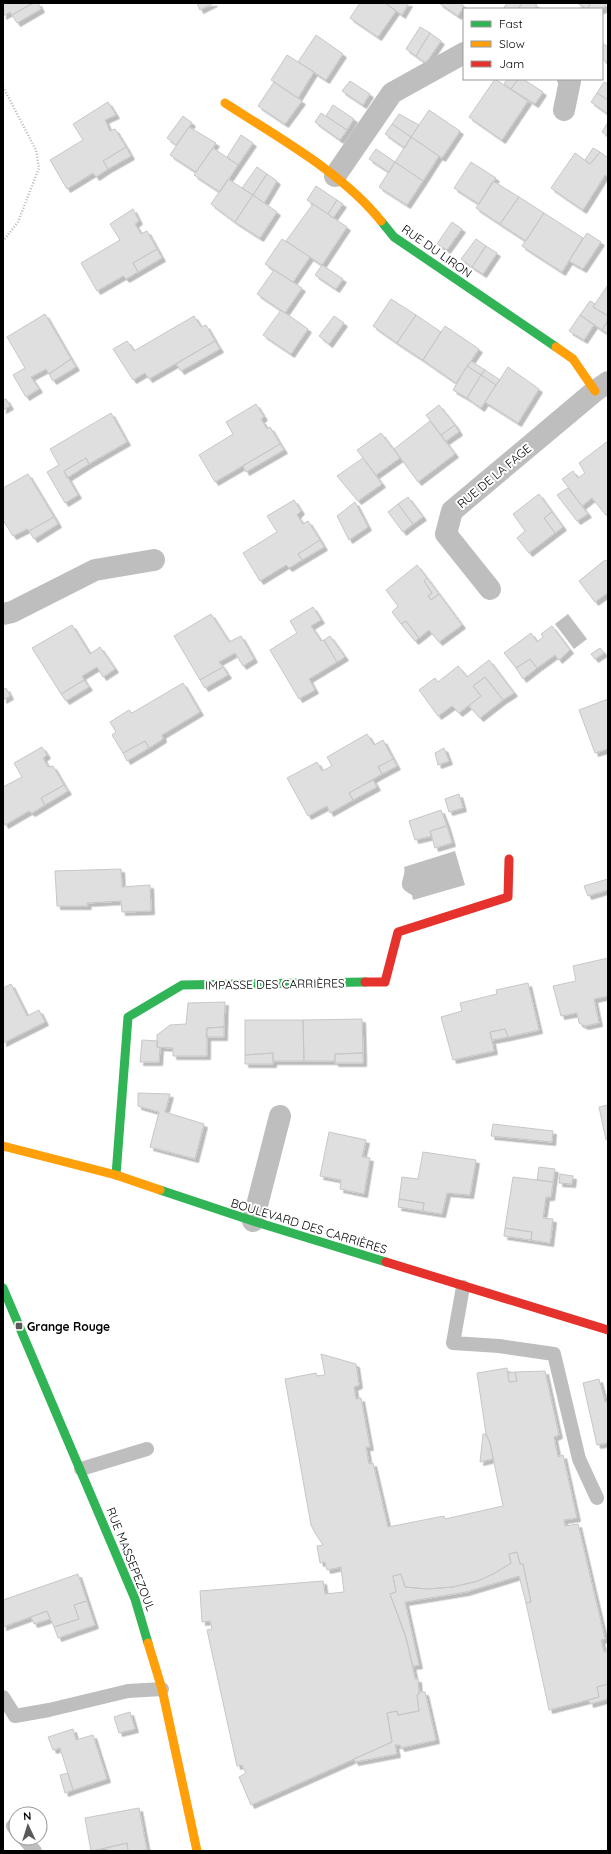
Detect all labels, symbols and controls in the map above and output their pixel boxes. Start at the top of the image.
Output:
legend [463,8,603,80]
text: Fast [499,16,523,31]
text: Slow [499,36,525,51]
text: Jam [499,56,524,71]
street label: RUE DU LIRON [399,221,475,281]
street label: RUE DE LA FAGE [454,441,534,511]
street label: IMPASSE DES CARRIÈRES [205,975,345,993]
street label: BOULEVARD DES CARRIÈRES [229,1195,389,1257]
place label: Grange Rouge [27,1319,110,1334]
marker: Grange Rouge [14,1321,24,1331]
street label: RUE MASSEPEZOUL [103,1505,159,1614]
north arrow [8,1806,48,1846]
text: N [23,1809,32,1823]

